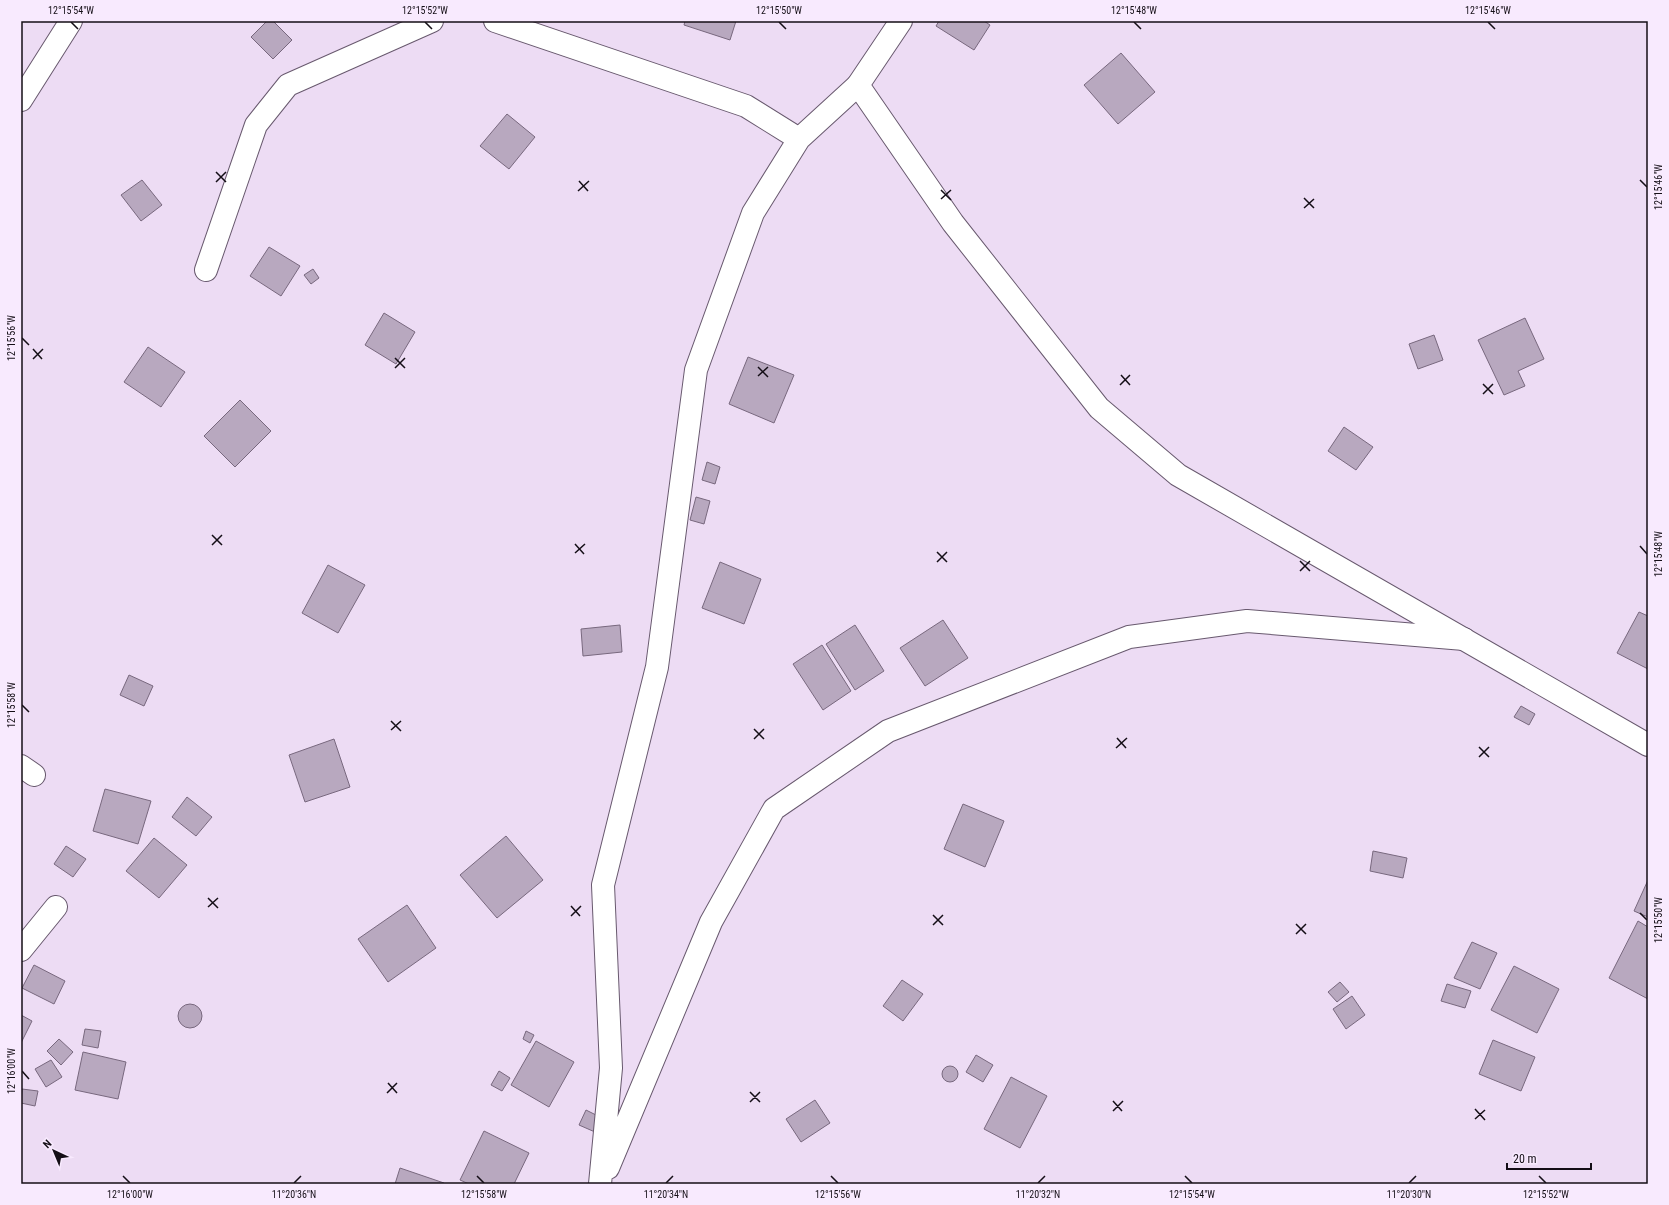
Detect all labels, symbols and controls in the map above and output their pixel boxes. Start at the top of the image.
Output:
text: 12°15'54"W [48,5,94,16]
text: 12°15'52"W [402,5,448,16]
text: 12°15'50"W [756,5,802,16]
text: 12°15'48"W [1111,5,1157,16]
text: 12°15'46"W [1465,5,1511,16]
text: 12°15'46"W [1653,164,1664,210]
text: 12°15'56"W [6,315,17,361]
text: 12°15'48"W [1653,531,1664,577]
text: 12°15'58"W [6,682,17,728]
text: 12°15'50"W [1653,897,1664,943]
text: 12°16'00"W [6,1048,17,1094]
north arrow [34,1131,74,1171]
text: N [40,1137,55,1151]
scale bar [1507,1145,1591,1171]
text: 20 m [1513,1152,1537,1166]
text: 12°16'00"W [107,1189,153,1200]
text: 11°20'36"N [272,1189,316,1200]
text: 12°15'58"W [461,1189,507,1200]
text: 11°20'34"N [644,1189,688,1200]
text: 12°15'56"W [815,1189,861,1200]
text: 11°20'32"N [1016,1189,1060,1200]
text: 12°15'54"W [1169,1189,1215,1200]
text: 11°20'30"N [1387,1189,1431,1200]
text: 12°15'52"W [1523,1189,1569,1200]

